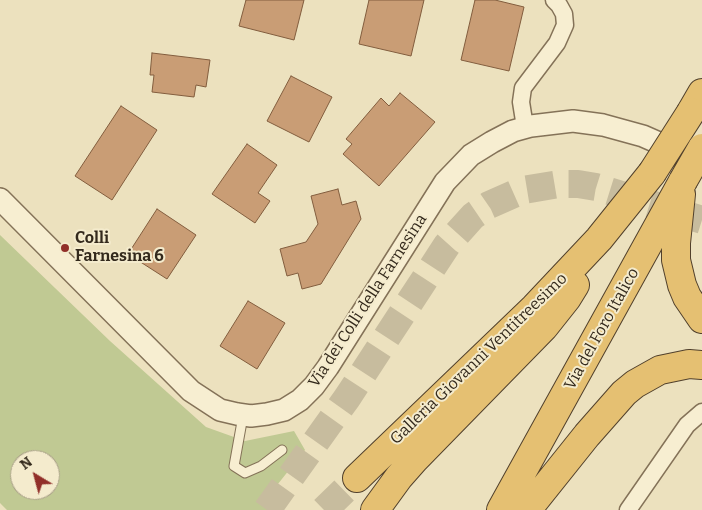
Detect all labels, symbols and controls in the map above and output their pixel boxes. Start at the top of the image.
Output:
street label: Via dei Colli della Farnesina [305,211,431,391]
place label: Colli Farnesina 6 [75,229,164,267]
marker: Colli Farnesina 6 [59,242,71,254]
street label: Via del Foro Italico [561,265,643,393]
street label: Galleria Giovanni Ventitreesimo [387,269,571,449]
north arrow [10,450,60,500]
text: N [17,453,36,473]

